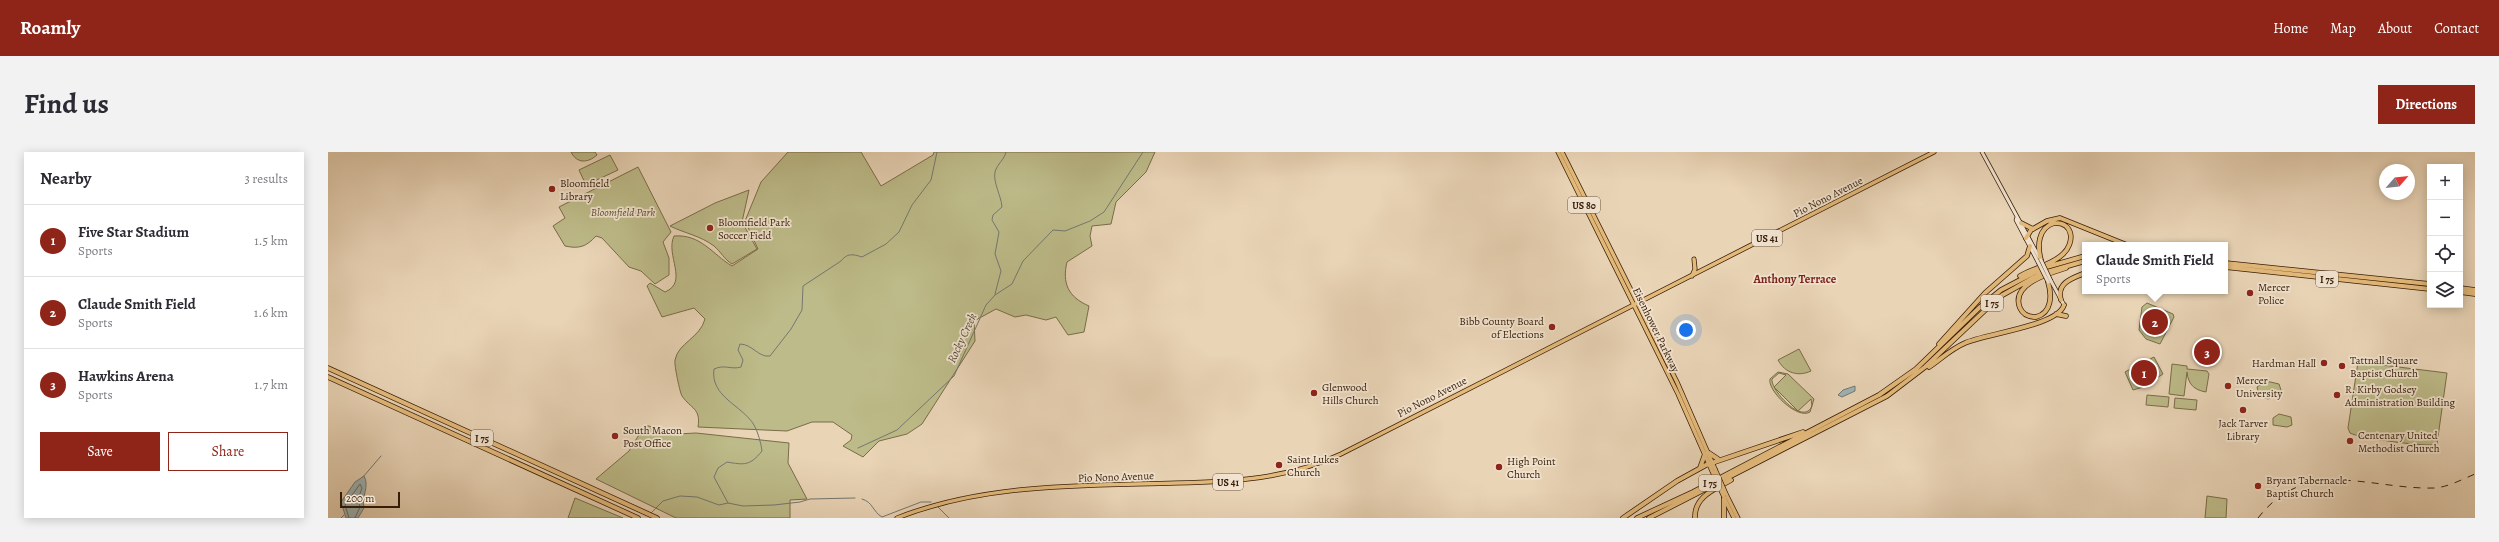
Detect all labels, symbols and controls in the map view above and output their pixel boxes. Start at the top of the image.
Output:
text: Roamly [20,15,80,41]
text: Home [2273,19,2308,38]
text: Map [2330,19,2356,38]
text: About [2378,19,2412,38]
text: Contact [2434,19,2479,38]
text: Find us [24,85,109,123]
button: Directions [2378,85,2475,124]
north arrow [2379,164,2415,200]
map controls [2427,164,2463,308]
button: + [2427,164,2463,200]
text: Nearby [40,167,91,190]
text: 3 results [244,170,288,187]
street label: Pio Nono Avenue [1791,173,1865,221]
place label: Bloomfield Library [560,176,609,204]
marker: Bloomfield Library [547,184,557,194]
road number: US 80 [1568,197,1600,213]
button: − [2427,200,2463,236]
park label: Bloomfield Park [591,205,655,220]
place label: Bloomfield Park Soccer Field [718,215,791,243]
text: Five Star Stadium [78,222,189,242]
marker: Bloomfield Park Soccer Field [705,223,715,233]
road number: US 41 [1752,230,1782,246]
text: 1 [51,232,55,249]
text: 1.5 km [254,232,288,249]
button: locate [2427,236,2463,272]
text: Sports [78,242,113,259]
popup [2082,242,2228,294]
text: Claude Smith Field [2096,250,2214,270]
text: Sports [2096,270,2131,287]
district label: Anthony Terrace [1753,271,1837,287]
road number: I 75 [2316,271,2338,287]
button: layers [2427,272,2463,308]
place label: Mercer Police [2258,280,2290,308]
street label: Eisenhower Parkway [1629,285,1683,375]
marker: Mercer Police [2245,288,2255,298]
text: Claude Smith Field [78,294,196,314]
road number: I 75 [1981,295,2003,311]
text: 2 [50,304,56,321]
text: 1.6 km [254,304,288,321]
pin: 2 [2142,307,2168,337]
water label: Rocky Creek [943,310,981,366]
text: Sports [78,314,113,331]
place label: Bibb County Board of Elections [1459,314,1544,342]
your location [1676,320,1696,340]
marker: Bibb County Board of Elections [1547,322,1557,332]
pin: 3 [2194,337,2220,367]
place label: Tattnall Square Baptist Church [2350,353,2418,381]
place label: Hardman Hall [2252,356,2316,371]
pin: 1 [2131,358,2157,388]
marker: Hardman Hall [2319,358,2329,368]
marker: Tattnall Square Baptist Church [2337,361,2347,371]
text: Hawkins Arena [78,366,174,386]
street label: Pio Nono Avenue [1395,373,1469,421]
place label: Mercer University [2236,373,2282,401]
text: 3 [50,376,56,393]
text: 1.7 km [254,376,288,393]
place label: Glenwood Hills Church [1322,380,1379,408]
marker: Mercer University [2223,381,2233,391]
place label: R. Kirby Godsey Administration Building [2344,382,2456,410]
text: Sports [78,386,113,403]
marker: Glenwood Hills Church [1309,388,1319,398]
marker: R. Kirby Godsey Administration Building [2332,390,2342,400]
marker: Jack Tarver Library [2238,405,2248,415]
place label: Jack Tarver Library [2218,416,2268,444]
place label: South Macon Post Office [623,423,682,451]
place label: Centenary United Methodist Church [2358,428,2440,456]
road number: I 75 [471,430,493,446]
marker: South Macon Post Office [610,431,620,441]
button: Save [40,432,160,471]
button: Share [168,432,288,471]
marker: Centenary United Methodist Church [2345,436,2355,446]
place label: Saint Lukes Church [1287,452,1339,480]
place label: High Point Church [1507,454,1556,482]
marker: Saint Lukes Church [1274,460,1284,470]
marker: High Point Church [1494,462,1504,472]
street label: Pio Nono Avenue [1078,468,1154,486]
place label: Bryant Tabernacle Baptist Church [2266,473,2347,501]
road number: US 41 [1213,474,1243,490]
road number: I 75 [1699,475,1721,491]
marker: Bryant Tabernacle Baptist Church [2253,481,2263,491]
scale bar [340,490,400,509]
text: 200 m [346,491,374,506]

